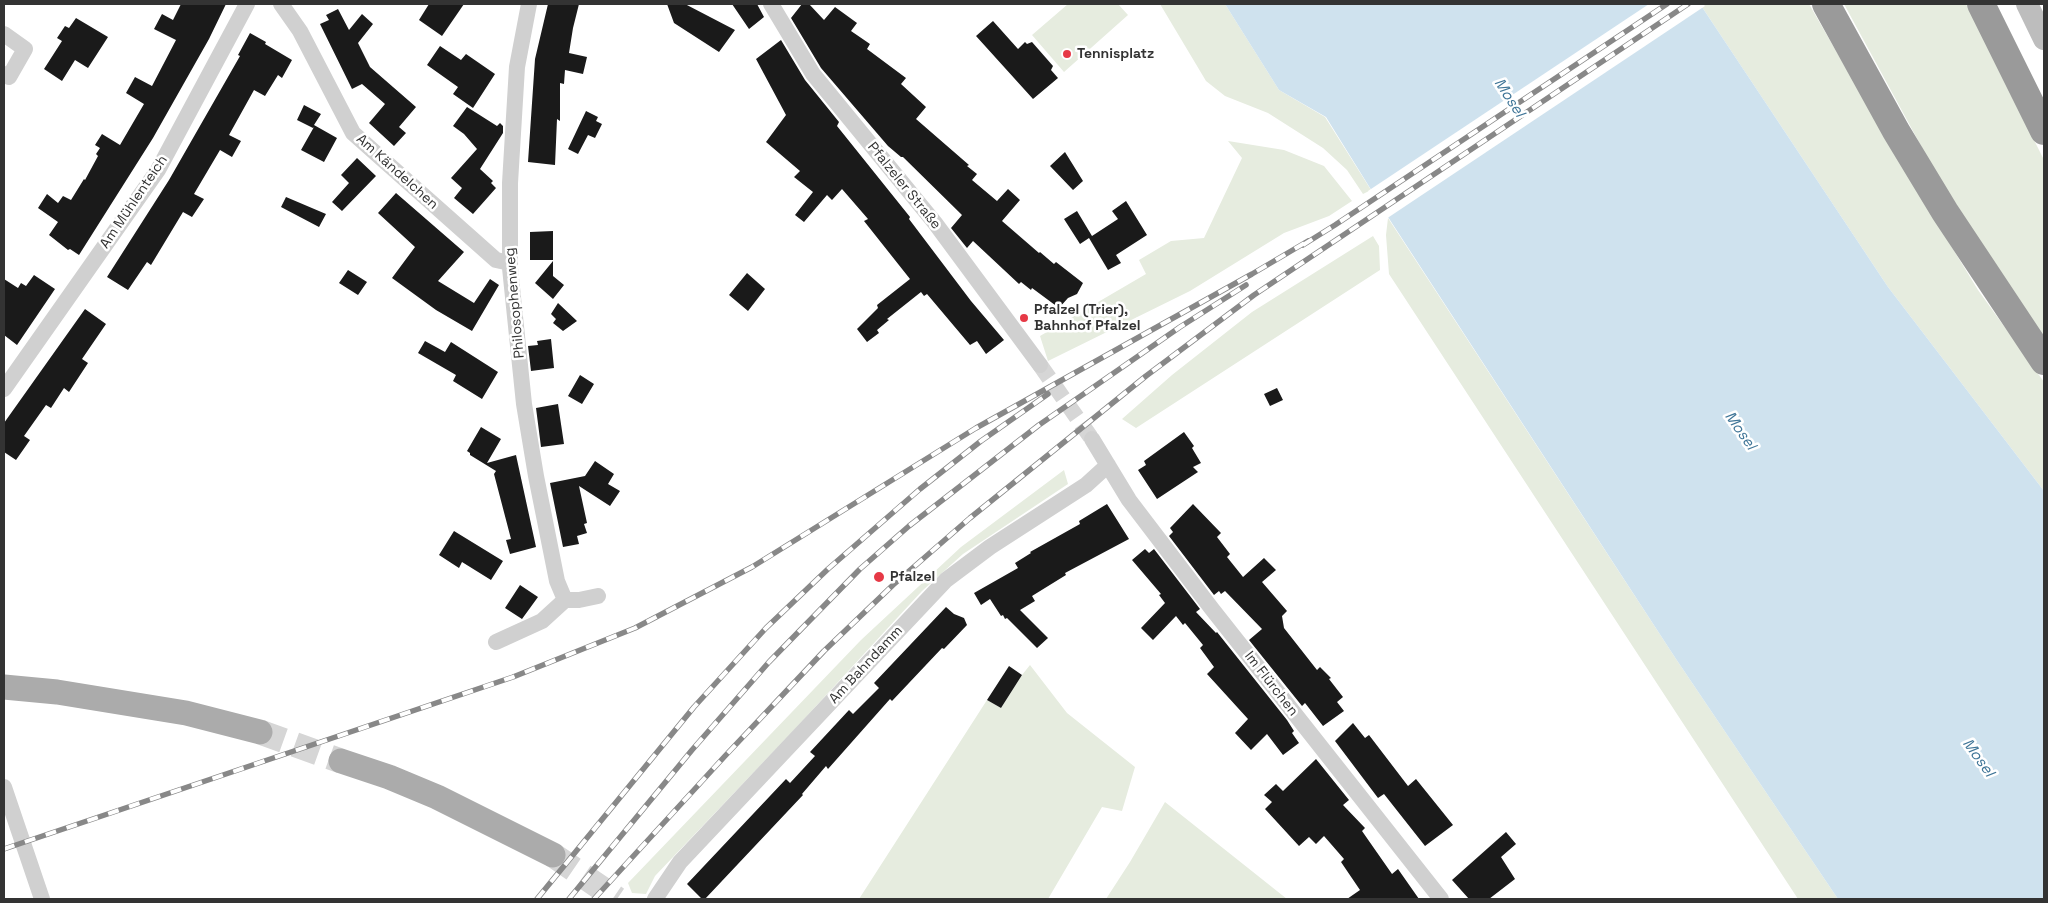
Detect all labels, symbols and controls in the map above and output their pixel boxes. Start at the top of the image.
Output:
place label: Tennisplatz [1077,46,1154,62]
marker: Tennisplatz [1061,48,1073,60]
water label: Mosel [1490,75,1528,121]
street label: Am Kändelchen [353,131,441,213]
street label: Pfalzeler Straße [864,139,944,233]
street label: Am Mühlenteich [97,152,171,252]
street label: Philosophenweg [502,247,528,359]
place label: Pfalzel (Trier), Bahnhof Pfalzel [1034,302,1140,334]
marker: Pfalzel (Trier), Bahnhof Pfalzel [1018,312,1030,324]
water label: Mosel [1720,408,1760,454]
place label: Pfalzel [890,569,935,585]
marker: Pfalzel [872,570,886,584]
street label: Am Bahndamm [826,623,906,707]
street label: Im Flürchen [1241,648,1301,720]
water label: Mosel [1958,735,1998,781]

